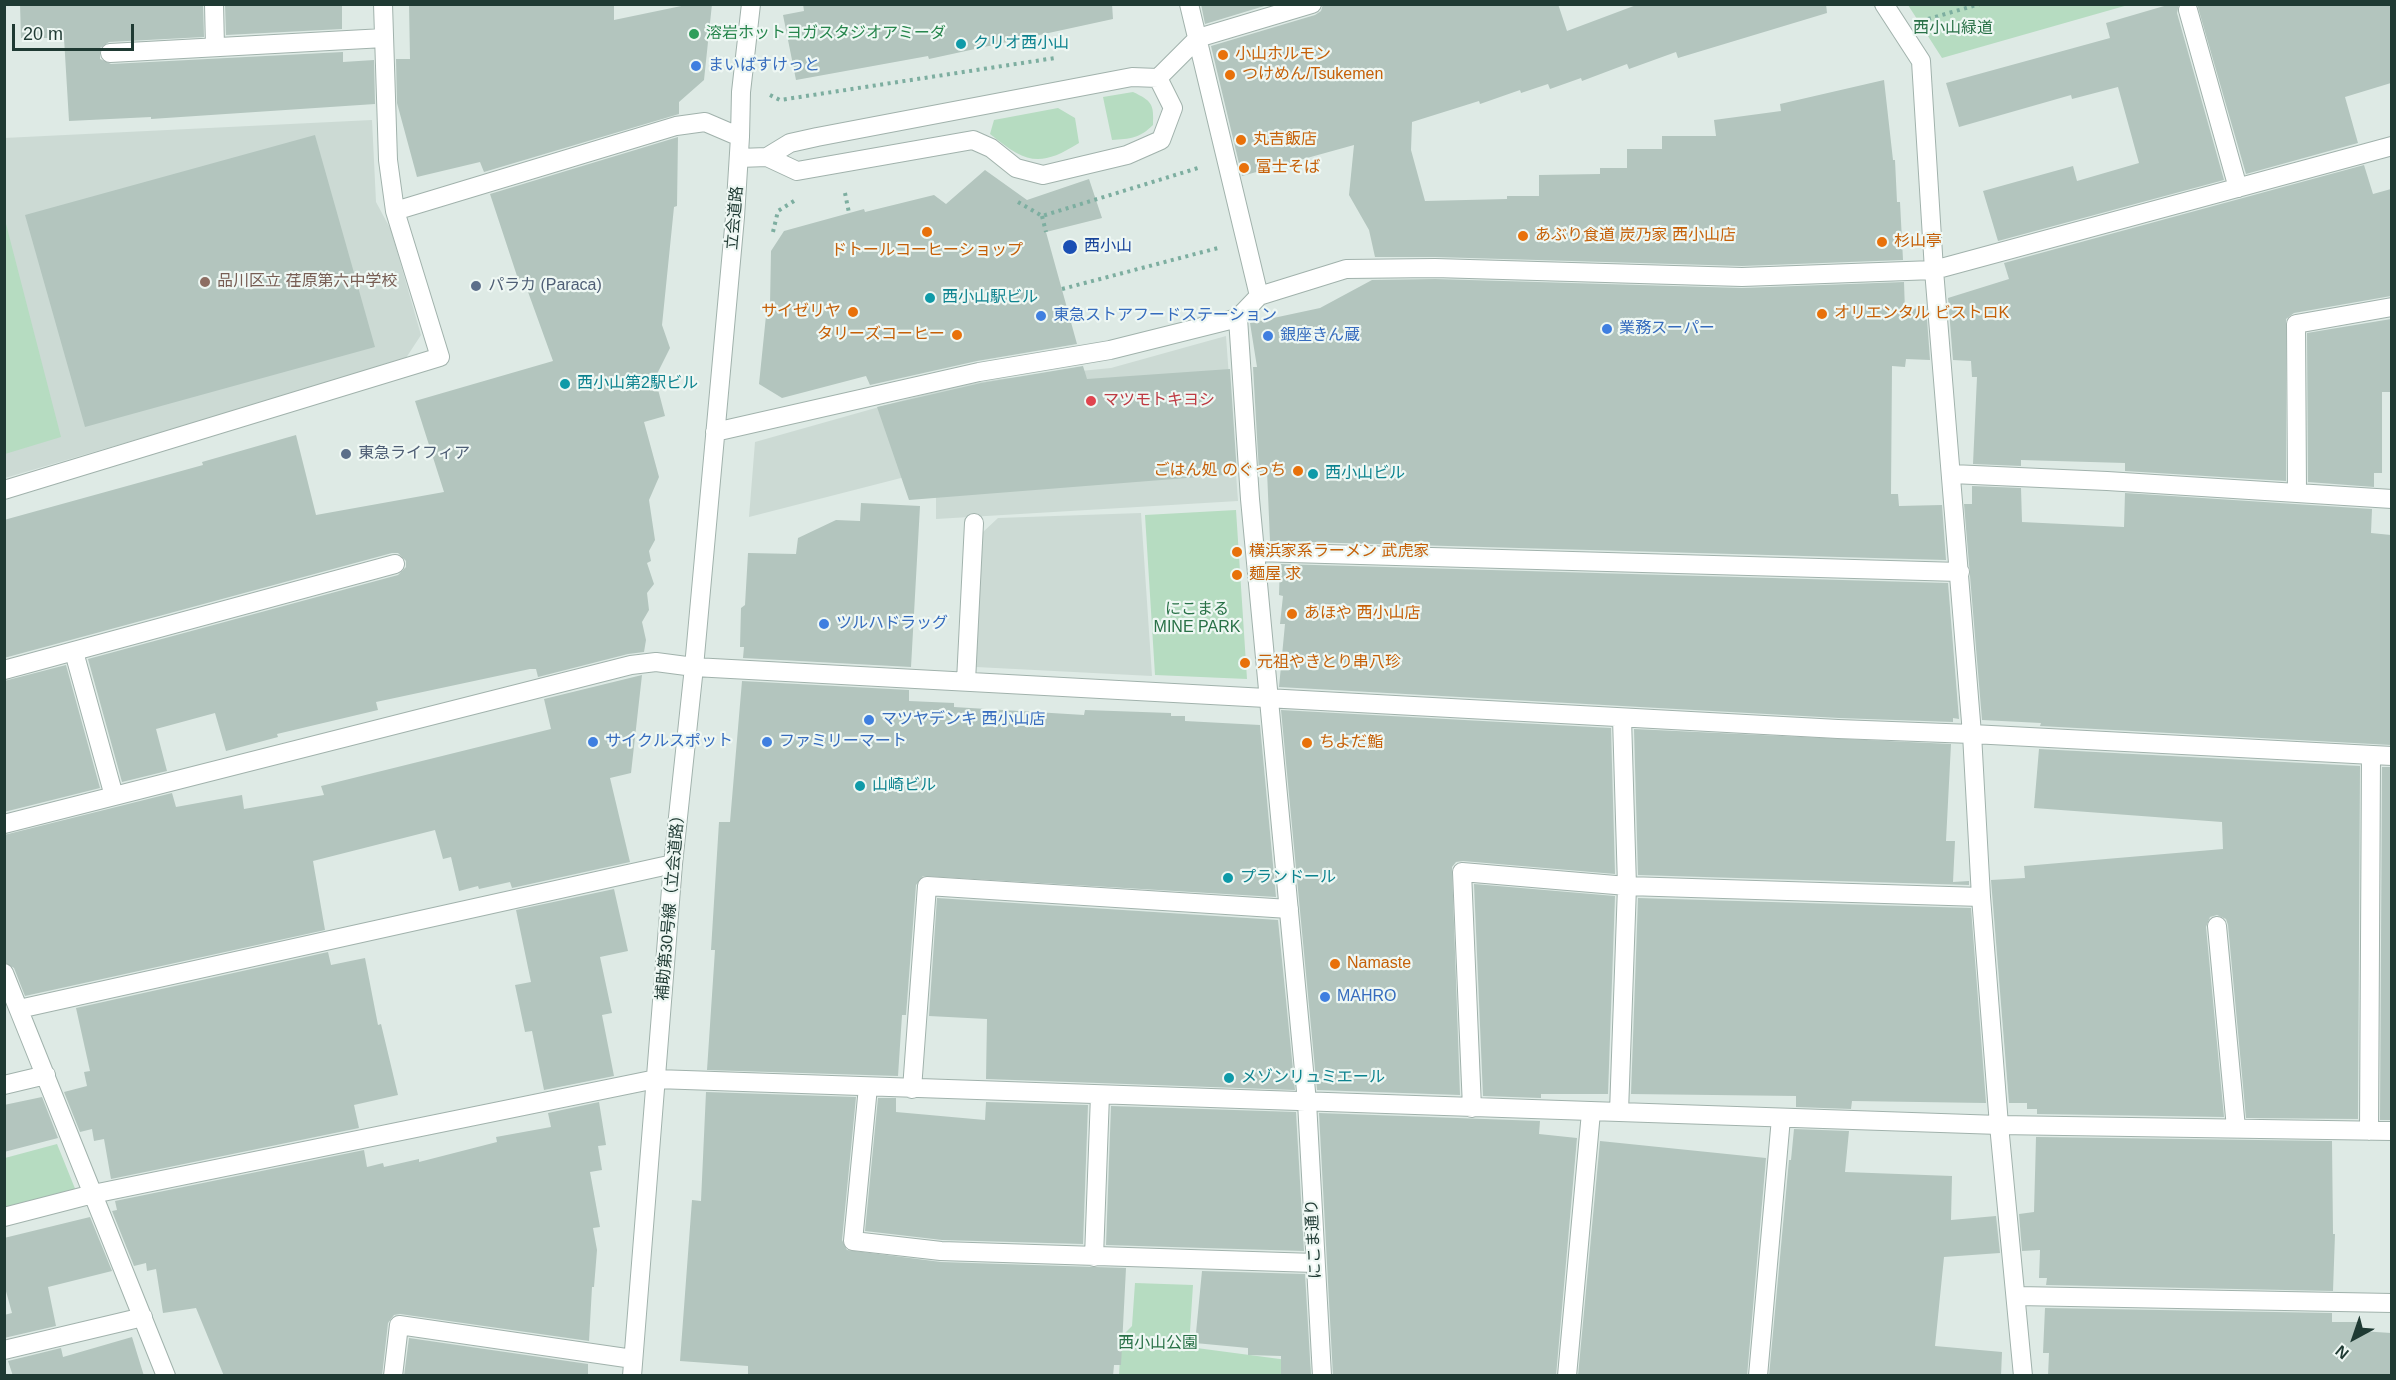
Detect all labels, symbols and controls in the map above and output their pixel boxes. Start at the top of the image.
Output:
scale bar [15,12,136,50]
park label: 西小山緑道 [1913,19,1993,39]
text: 20 m [23,24,63,44]
place label: 溶岩ホットヨガスタジオアミーダ [706,24,946,44]
marker: 溶岩ホットヨガスタジオアミーダ [687,27,701,41]
place label: クリオ西小山 [973,34,1069,54]
marker: クリオ西小山 [954,37,968,51]
place label: 小山ホルモン [1235,45,1331,65]
marker: 小山ホルモン [1216,48,1230,62]
place label: まいばすけっと [708,56,820,76]
marker: まいばすけっと [689,59,703,73]
place label: つけめん/Tsukemen [1242,65,1383,85]
marker: つけめん/Tsukemen [1223,68,1237,82]
place label: 丸吉飯店 [1253,130,1317,150]
marker: 丸吉飯店 [1234,133,1248,147]
place label: 富士そば [1256,158,1320,178]
marker: 富士そば [1237,161,1251,175]
street label: 立会道路 [723,185,747,251]
marker: ドトールコーヒーショップ [920,225,934,239]
place label: あぶり食道 炭乃家 西小山店 [1535,226,1736,246]
marker: あぶり食道 炭乃家 西小山店 [1516,229,1530,243]
place label: 杉山亭 [1894,232,1942,252]
marker: 杉山亭 [1875,235,1889,249]
place label: 西小山 [1084,237,1132,257]
marker: 西小山 [1061,238,1079,256]
place label: ドトールコーヒーショップ [831,241,1023,261]
place label: 品川区立 荏原第六中学校 [217,272,397,292]
marker: 品川区立 荏原第六中学校 [198,275,212,289]
place label: パラカ (Paraca) [488,276,602,296]
marker: パラカ (Paraca) [469,279,483,293]
place label: 西小山駅ビル [942,288,1038,308]
marker: 西小山駅ビル [923,291,937,305]
place label: サイゼリヤ [761,302,841,322]
place label: オリエンタル ビストロK [1834,304,2009,324]
marker: サイゼリヤ [846,305,860,319]
place label: 東急ストアフードステーション [1053,306,1277,326]
marker: オリエンタル ビストロK [1815,307,1829,321]
marker: 東急ストアフードステーション [1034,309,1048,323]
place label: 業務スーパー [1619,319,1715,339]
marker: 業務スーパー [1600,322,1614,336]
place label: タリーズコーヒー [817,325,945,345]
place label: 銀座きん蔵 [1280,326,1360,346]
marker: タリーズコーヒー [950,328,964,342]
marker: 銀座きん蔵 [1261,329,1275,343]
place label: 西小山第2駅ビル [577,374,698,394]
marker: 西小山第2駅ビル [558,377,572,391]
place label: マツモトキヨシ [1103,391,1215,411]
marker: マツモトキヨシ [1084,394,1098,408]
place label: 東急ライフィア [358,444,470,464]
marker: 東急ライフィア [339,447,353,461]
place label: ごはん処 のぐっち [1154,461,1286,481]
marker: ごはん処 のぐっち [1291,464,1305,478]
place label: 西小山ビル [1325,464,1405,484]
marker: 西小山ビル [1306,467,1320,481]
place label: 横浜家系ラーメン 武虎家 [1249,542,1429,562]
marker: 横浜家系ラーメン 武虎家 [1230,545,1244,559]
place label: 麺屋 求 [1249,565,1301,585]
marker: 麺屋 求 [1230,568,1244,582]
park label: にこまる MINE PARK [1154,600,1240,638]
place label: あほや 西小山店 [1304,604,1420,624]
marker: あほや 西小山店 [1285,607,1299,621]
place label: ツルハドラッグ [836,614,948,634]
marker: ツルハドラッグ [817,617,831,631]
place label: 元祖やきとり串八珍 [1257,653,1401,673]
marker: 元祖やきとり串八珍 [1238,656,1252,670]
place label: マツヤデンキ 西小山店 [881,710,1045,730]
marker: マツヤデンキ 西小山店 [862,713,876,727]
place label: サイクルスポット [605,732,733,752]
place label: ファミリーマート [779,732,907,752]
place label: ちよだ鮨 [1319,733,1383,753]
marker: サイクルスポット [586,735,600,749]
marker: ファミリーマート [760,735,774,749]
marker: ちよだ鮨 [1300,736,1314,750]
place label: 山崎ビル [872,776,936,796]
marker: 山崎ビル [853,779,867,793]
street label: 補助第30号線（立会道路） [653,807,689,1001]
place label: プランドール [1240,868,1336,888]
marker: プランドール [1221,871,1235,885]
place label: Namaste [1347,954,1411,974]
marker: Namaste [1328,957,1342,971]
place label: MAHRO [1337,987,1397,1007]
marker: MAHRO [1318,990,1332,1004]
place label: メゾンリュミエール [1241,1068,1385,1088]
marker: メゾンリュミエール [1222,1071,1236,1085]
street label: にこま通り [1302,1199,1326,1279]
north arrow [2324,1308,2384,1368]
park label: 西小山公園 [1118,1334,1198,1354]
text: N [2332,1342,2352,1362]

